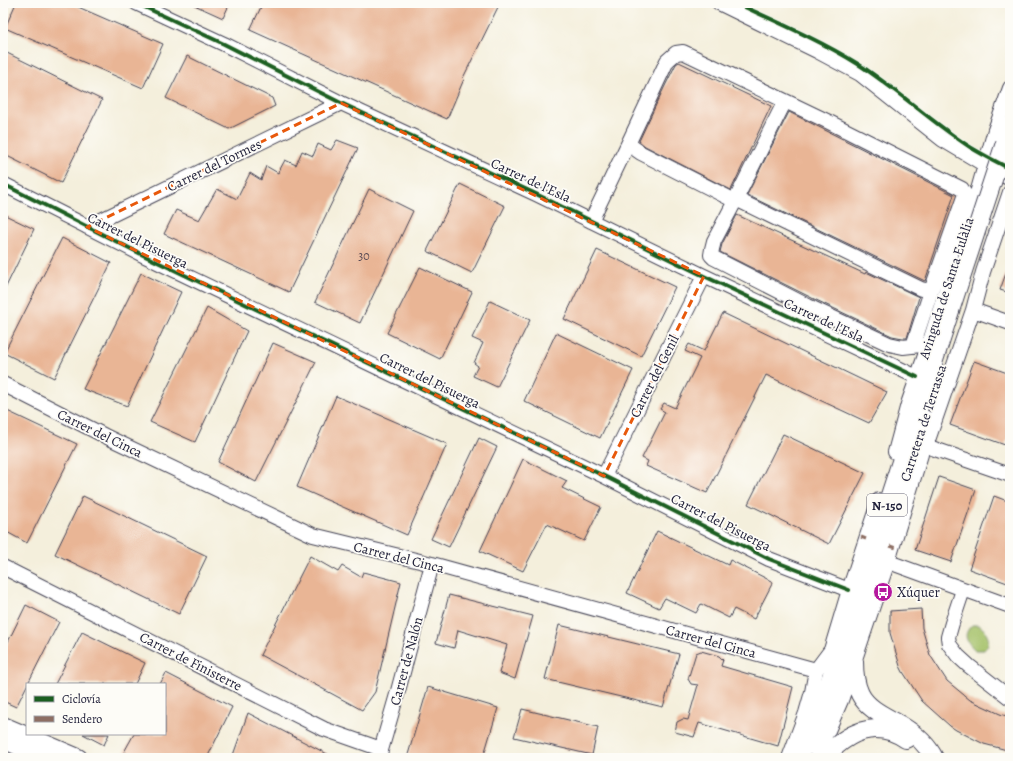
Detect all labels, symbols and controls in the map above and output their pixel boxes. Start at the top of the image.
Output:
street label: Carrer del Tormes [164,134,265,197]
street label: Carrer de l'Esla [488,154,574,208]
street label: Carrer del Pisuerga [84,208,192,273]
street label: Avinguda de Santa Eulàlia [914,214,979,363]
house number: 30 [358,248,370,264]
street label: Carrer de l'Esla [781,294,867,348]
street label: Carrer del Genil [625,331,684,421]
street label: Carrer del Pisuerga [376,348,484,413]
street label: Carretera de Terrassa [896,362,952,484]
street label: Carrer del Cinca [54,405,146,463]
street label: Carrer del Pisuerga [667,489,774,556]
road number: N-150 [867,494,907,516]
street label: Carrer del Cinca [352,537,447,578]
bus stop icon: Xúquer [872,581,894,603]
place label: Xúquer [897,583,941,602]
street label: Carrer de Nalón [386,614,428,708]
street label: Carrer del Cinca [664,620,759,663]
street label: Carrer de Finisterre [136,627,245,695]
legend [26,683,166,735]
text: Ciclovía [62,691,101,707]
text: Sendero [62,711,102,727]

